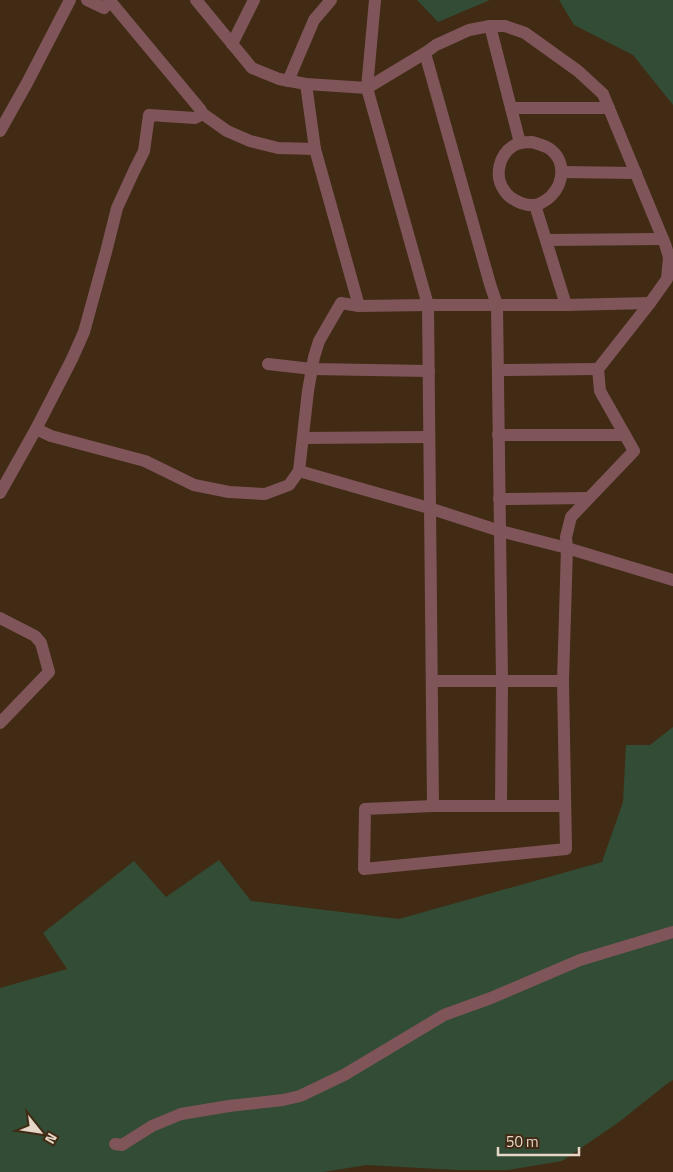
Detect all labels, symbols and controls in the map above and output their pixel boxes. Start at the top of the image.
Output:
north arrow [15,1107,65,1157]
scale bar [498,1124,579,1156]
text: N [40,1129,63,1148]
text: 50 m [506,1130,539,1153]

